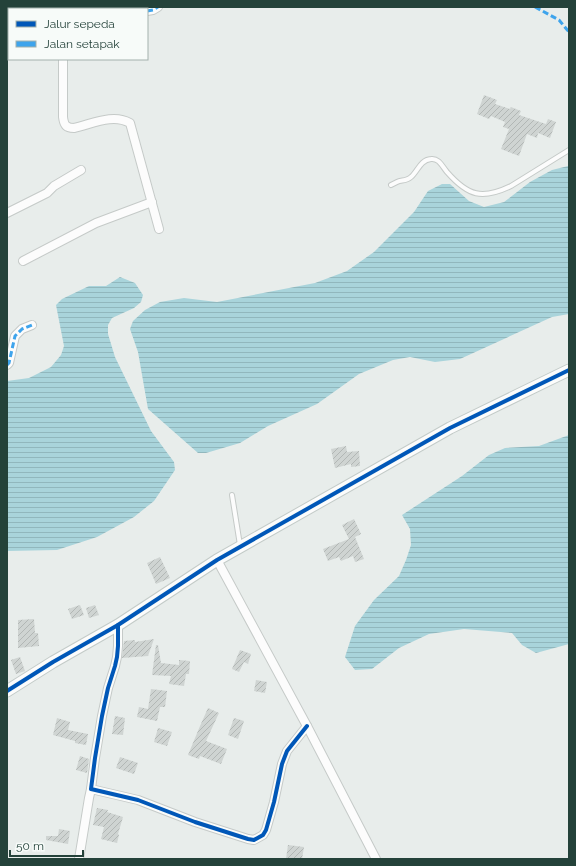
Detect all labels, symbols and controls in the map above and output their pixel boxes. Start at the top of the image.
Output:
legend [8,8,148,60]
text: Jalur sepeda [44,17,115,31]
text: Jalan setapak [44,37,120,51]
scale bar [10,832,83,858]
text: 50 m [16,839,44,853]

